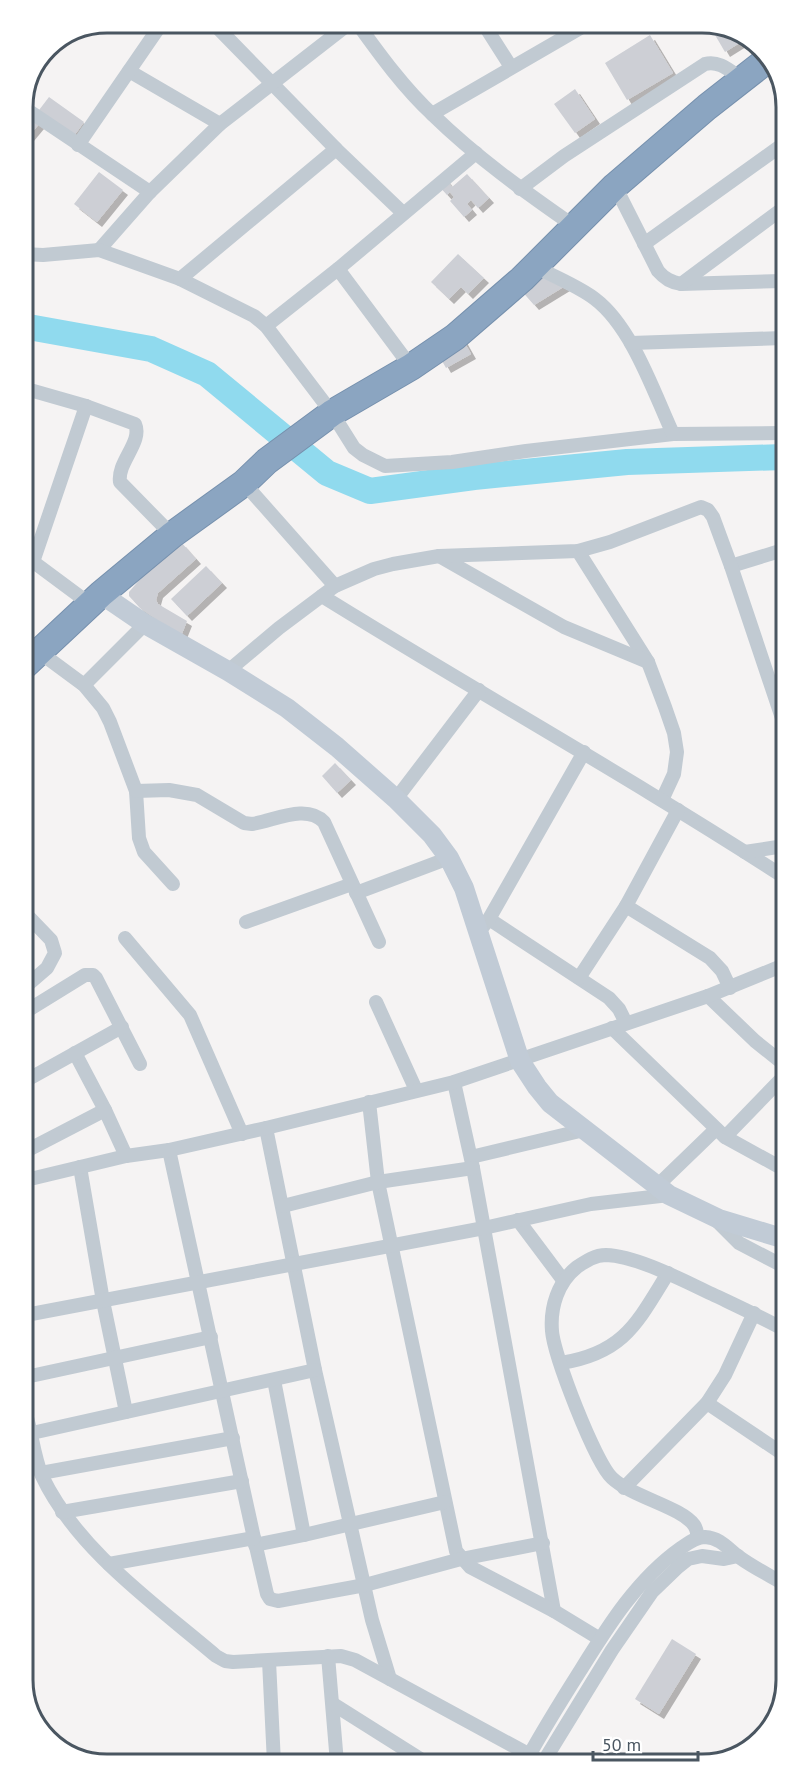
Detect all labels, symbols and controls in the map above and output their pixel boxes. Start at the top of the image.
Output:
scale bar [593,1724,698,1762]
text: 50 m [602,1733,641,1756]

